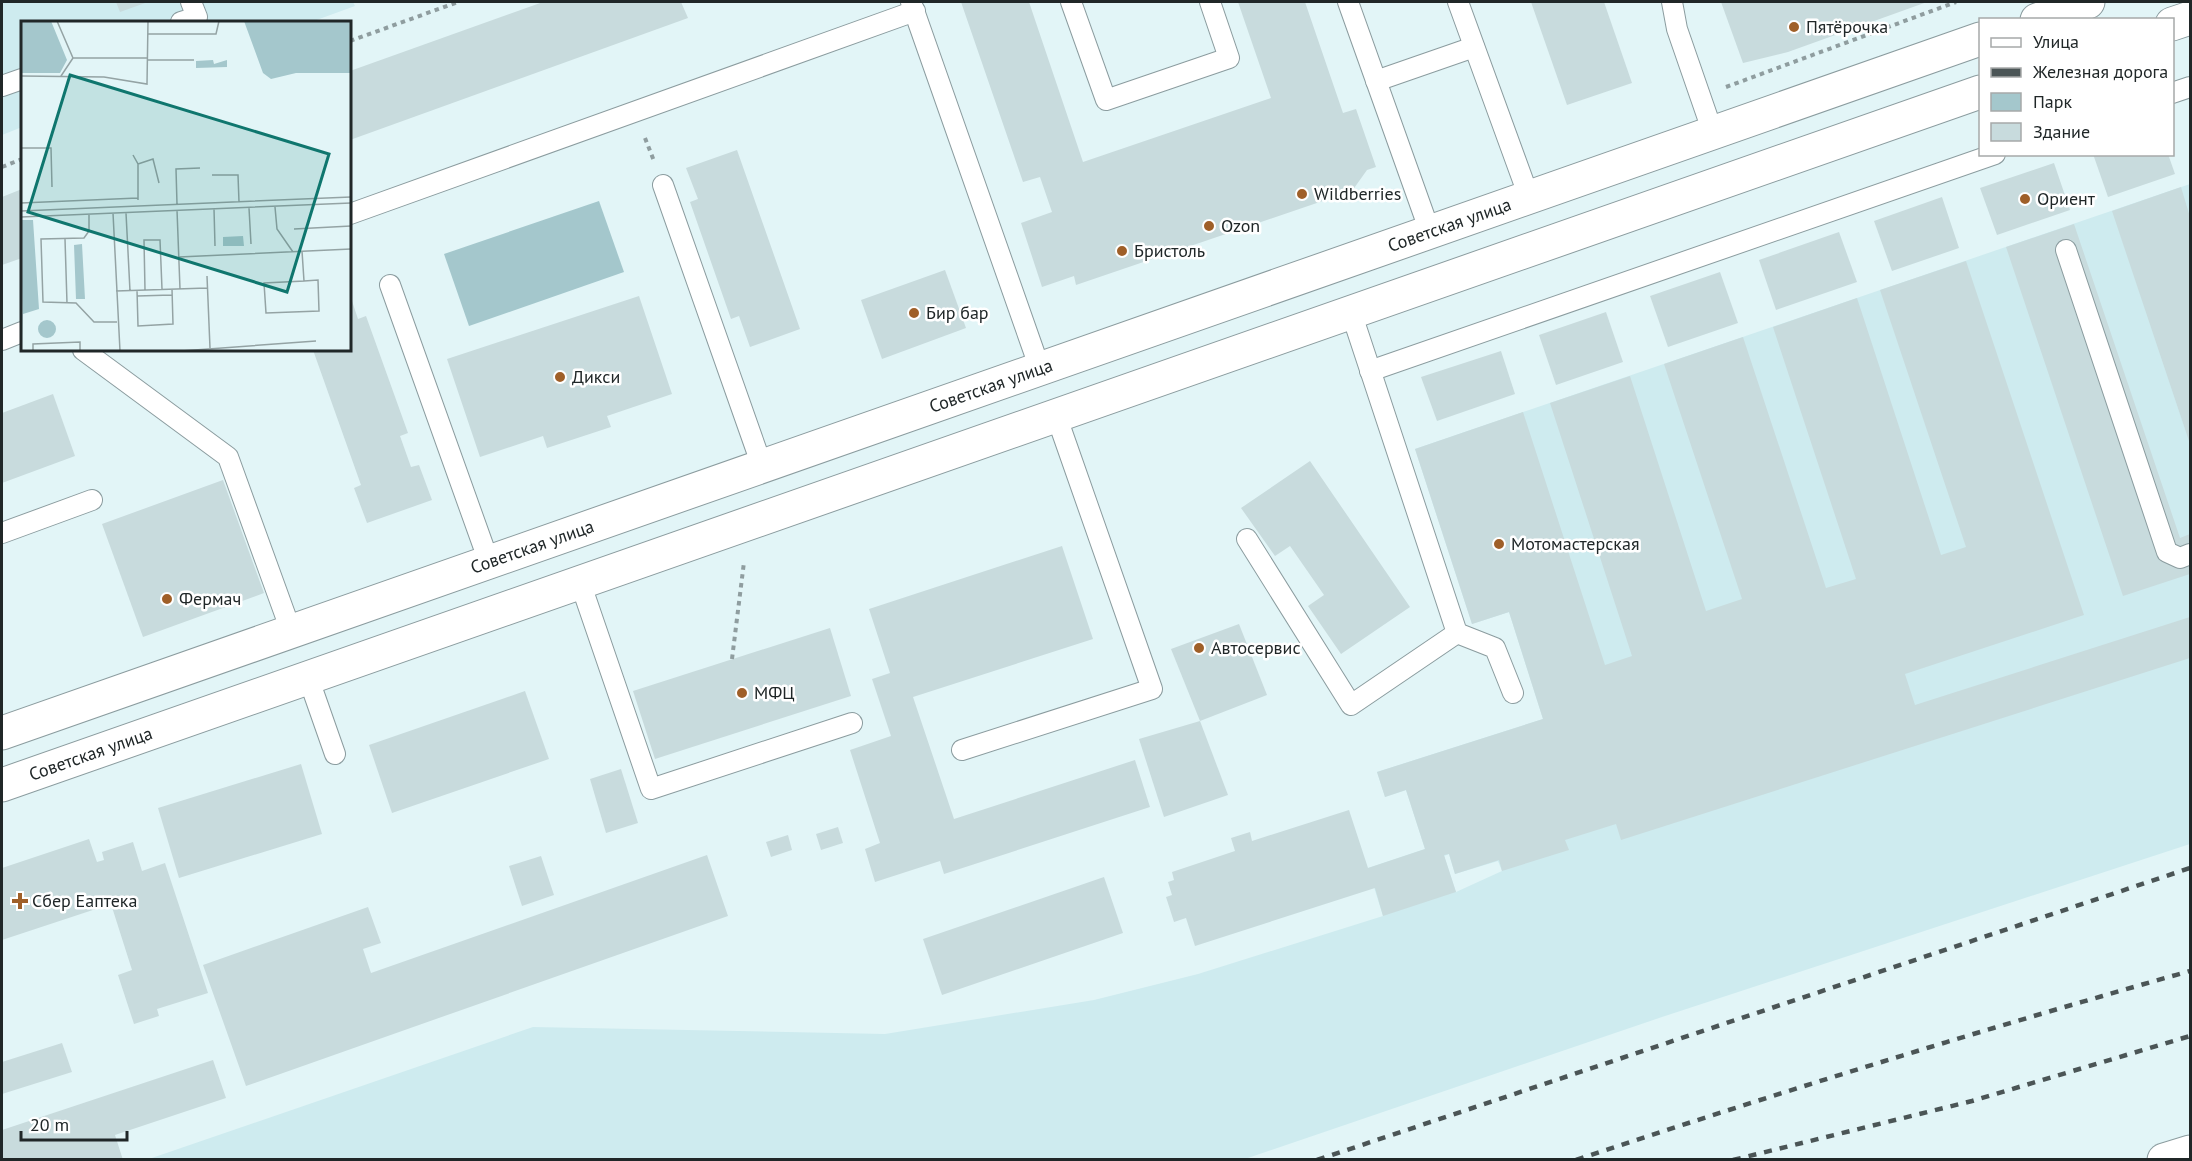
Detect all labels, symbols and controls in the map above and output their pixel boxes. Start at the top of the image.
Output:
place label: Пятёрочка [1806,15,1888,38]
legend [1979,18,2174,156]
marker: Пятёрочка [1787,20,1801,34]
inset map [21,21,351,351]
text: Улица [2033,30,2079,53]
text: Железная дорога [2032,60,2168,83]
text: Парк [2033,90,2073,113]
text: Здание [2033,120,2090,143]
place label: Wildberries [1314,182,1401,205]
marker: Wildberries [1295,187,1309,201]
place label: Ориент [2037,187,2096,210]
street label: Советская улица [1385,192,1514,257]
marker: Ориент [2018,192,2032,206]
place label: Ozon [1221,214,1260,237]
marker: Ozon [1202,219,1216,233]
place label: Бристоль [1134,239,1205,262]
marker: Бристоль [1115,244,1129,258]
place label: Бир бар [926,301,989,324]
marker: Бир бар [907,306,921,320]
street label: Советская улица [926,353,1056,418]
place label: Дикси [572,365,620,388]
marker: Дикси [553,370,567,384]
street label: Советская улица [467,514,597,579]
place label: Мотомастерская [1511,532,1639,555]
marker: Мотомастерская [1492,537,1506,551]
place label: Фермач [179,587,241,610]
marker: Фермач [160,592,174,606]
place label: Автосервис [1211,636,1301,659]
marker: Автосервис [1192,641,1206,655]
place label: МФЦ [754,681,795,704]
marker: МФЦ [735,686,749,700]
street label: Советская улица [26,721,155,786]
place label: Сбер Еаптека [32,889,137,912]
marker: Сбер Еаптека [13,894,27,908]
scale bar [21,1104,128,1142]
text: 20 m [30,1113,69,1136]

